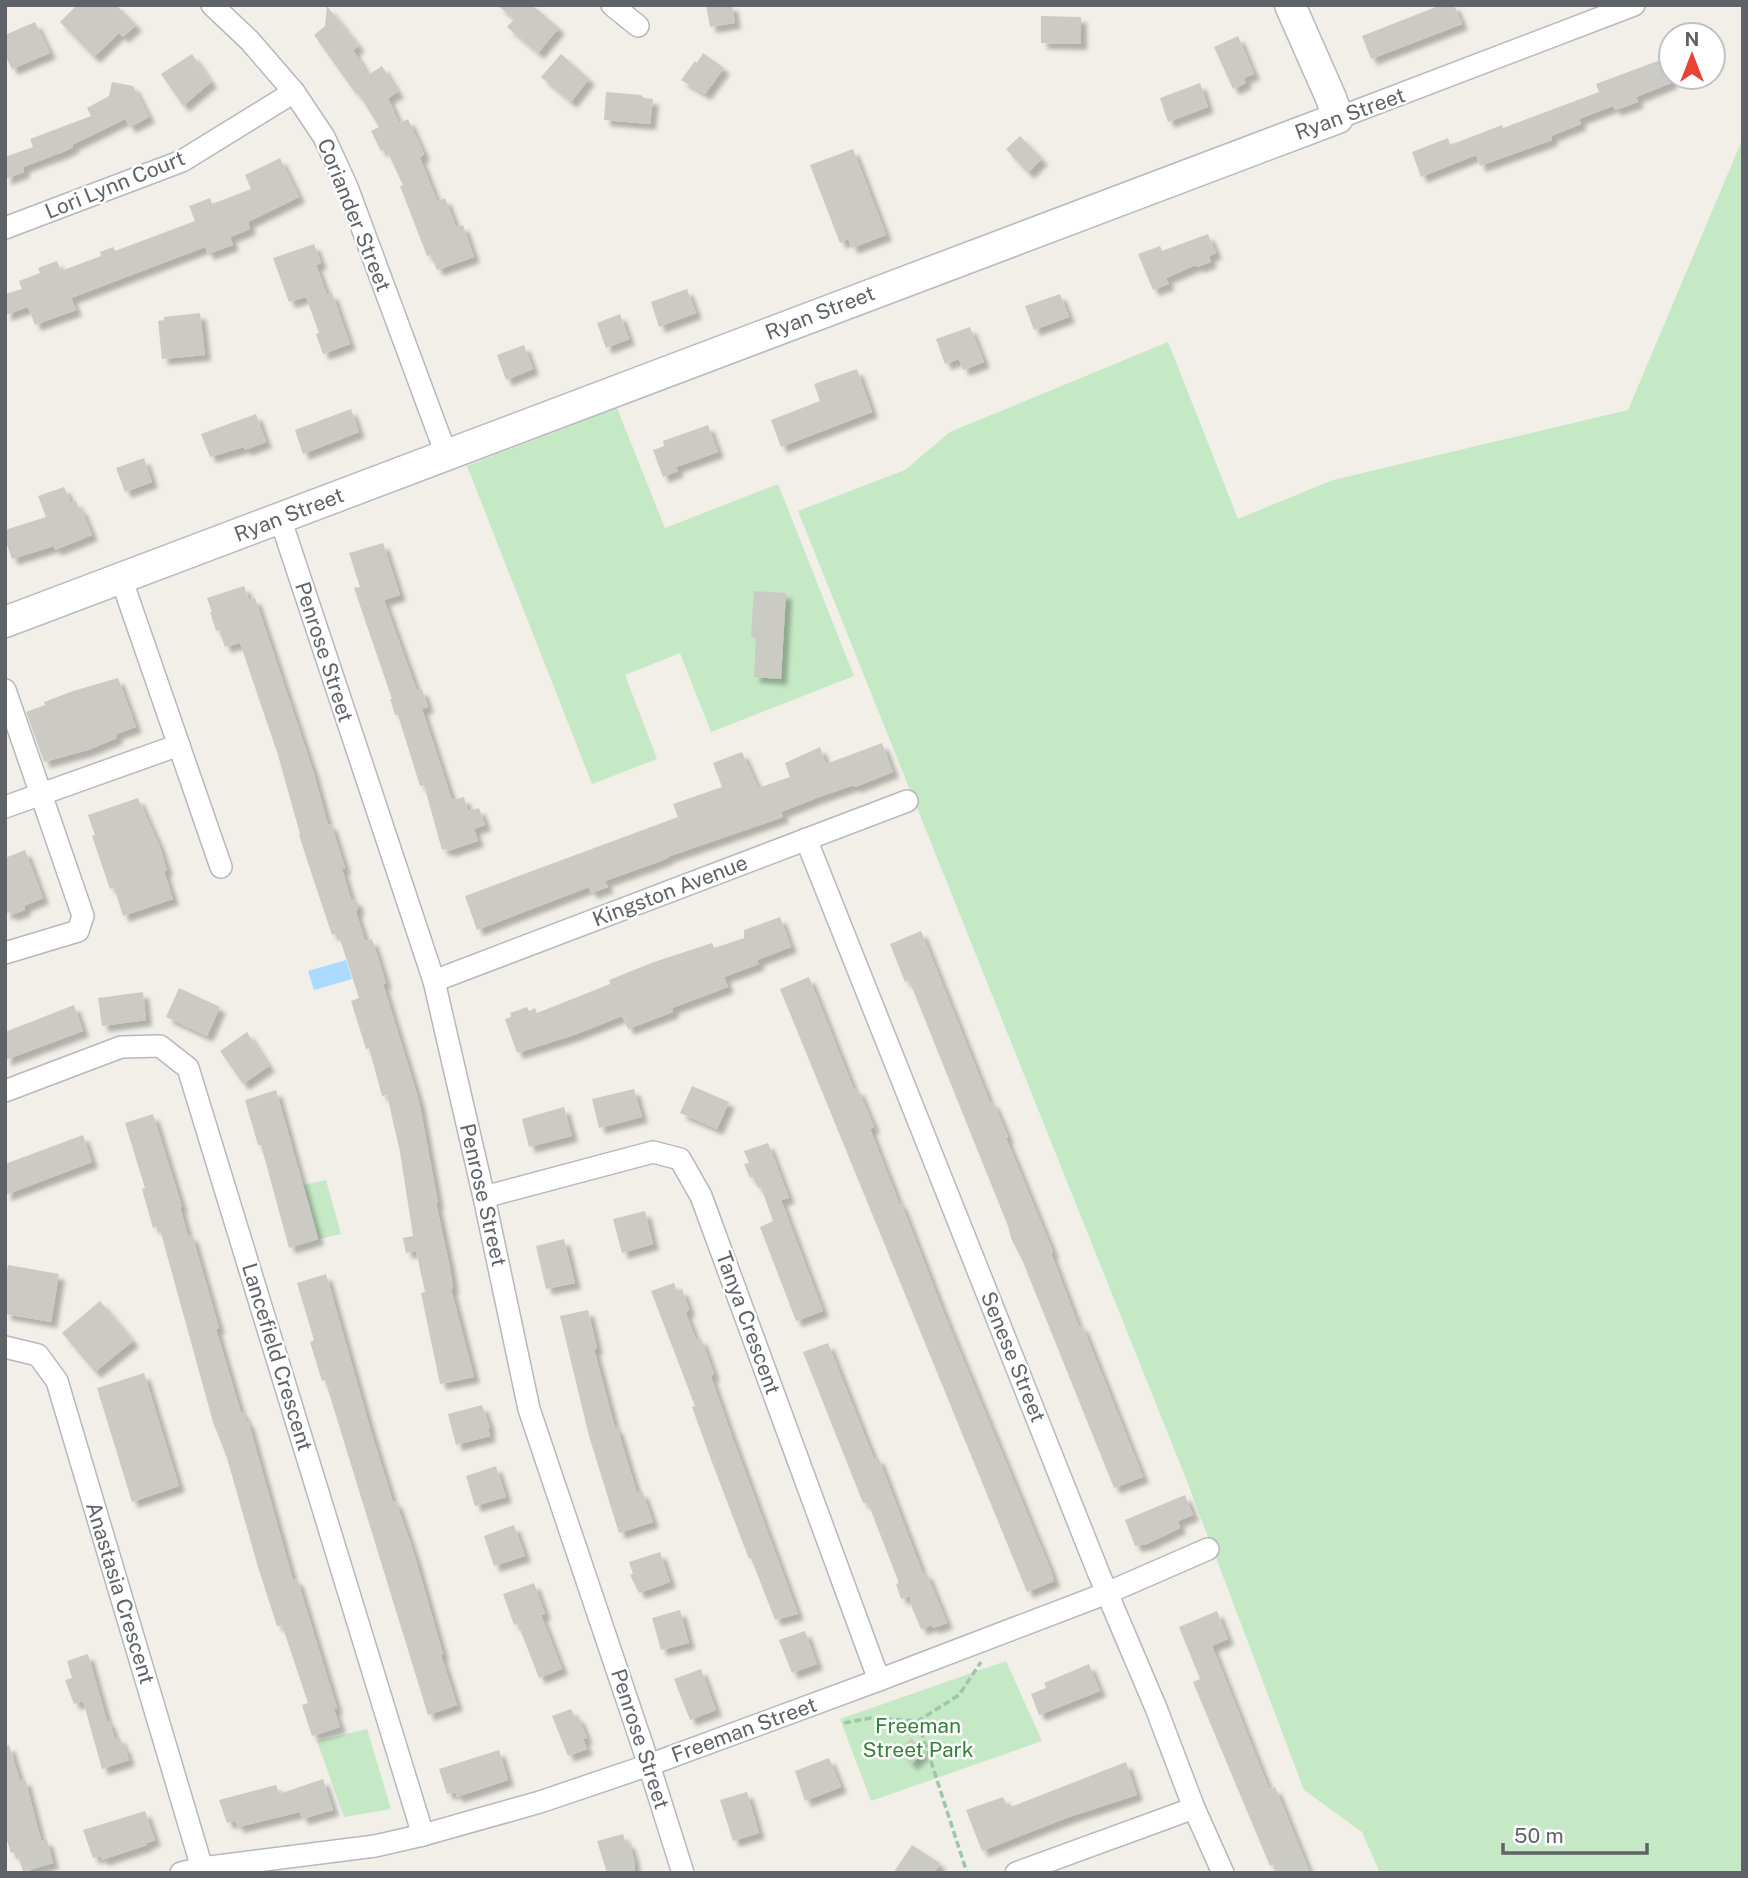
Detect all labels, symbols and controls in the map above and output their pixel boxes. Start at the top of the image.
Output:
north arrow [1657,21,1727,91]
text: N [1685,28,1699,50]
street label: Ryan Street [1291,82,1408,145]
street label: Coriander Street [312,135,396,295]
street label: Lori Lynn Court [41,145,188,224]
street label: Ryan Street [761,280,878,345]
street label: Ryan Street [230,482,347,547]
street label: Penrose Street [290,579,359,725]
street label: Kingston Avenue [589,849,751,932]
street label: Penrose Street [455,1121,512,1269]
street label: Tanya Crescent [711,1248,786,1398]
street label: Lancefield Crescent [237,1260,318,1454]
street label: Senese Street [976,1288,1051,1426]
street label: Anastasia Crescent [81,1499,160,1687]
street label: Penrose Street [606,1666,675,1812]
street label: Freeman Street [668,1692,820,1767]
park label: Freeman Street Park [862,1713,974,1762]
scale bar [1503,1812,1646,1856]
text: 50 m [1514,1823,1564,1848]

